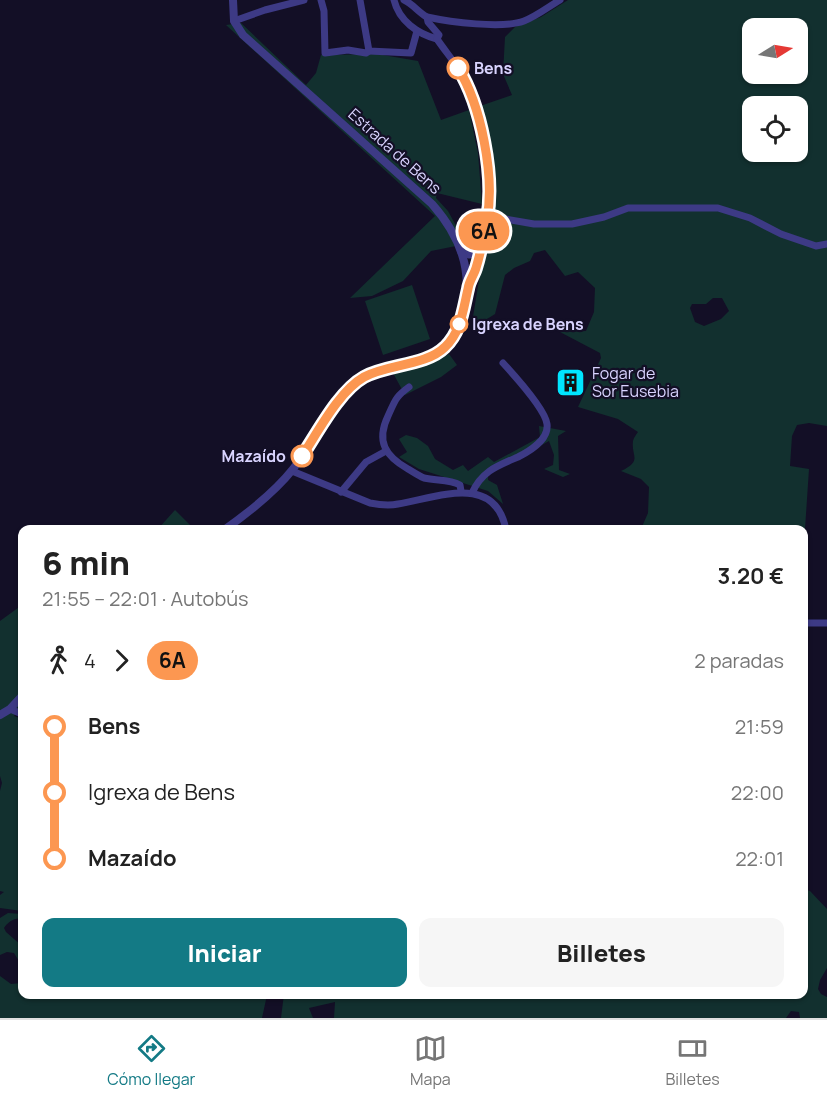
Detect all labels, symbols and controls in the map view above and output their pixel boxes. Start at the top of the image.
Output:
north arrow [742,18,808,84]
map controls [742,18,808,162]
marker: Bens [447,57,469,79]
place label: Bens [474,57,512,79]
button: locate [742,96,808,162]
street label: Estrada de Bens [344,103,446,199]
line badge: 6A [457,212,511,250]
text: 6A [470,217,498,245]
place label: Igrexa de Bens [472,313,584,335]
marker: Igrexa de Bens [450,315,468,333]
place label: Fogar de Sor Eusebia [592,362,679,402]
building icon: Fogar de Sor Eusebia [555,366,587,398]
place label: Mazaído [222,445,286,467]
marker: Mazaído [291,445,313,467]
text: 6 min [42,540,130,585]
text: 3.20 € [718,561,784,591]
text: 21:55 – 22:01 · Autobús [42,585,249,612]
icon: walk [42,644,75,677]
icon: forward [105,644,138,677]
text: 6A [159,646,186,674]
text: 4 [84,647,96,674]
text: 2 paradas [694,647,784,674]
text: Bens [88,711,140,741]
text: 21:59 [735,713,784,740]
text: Igrexa de Bens [88,777,235,807]
text: 22:00 [731,779,784,806]
text: Mazaído [88,843,177,873]
text: 22:01 [735,845,784,872]
button: Iniciar [42,918,407,987]
button: Billetes [419,918,784,987]
tab: Cómo llegar [107,1032,195,1090]
tab: Mapa [410,1032,451,1090]
tab: Billetes [665,1032,720,1090]

